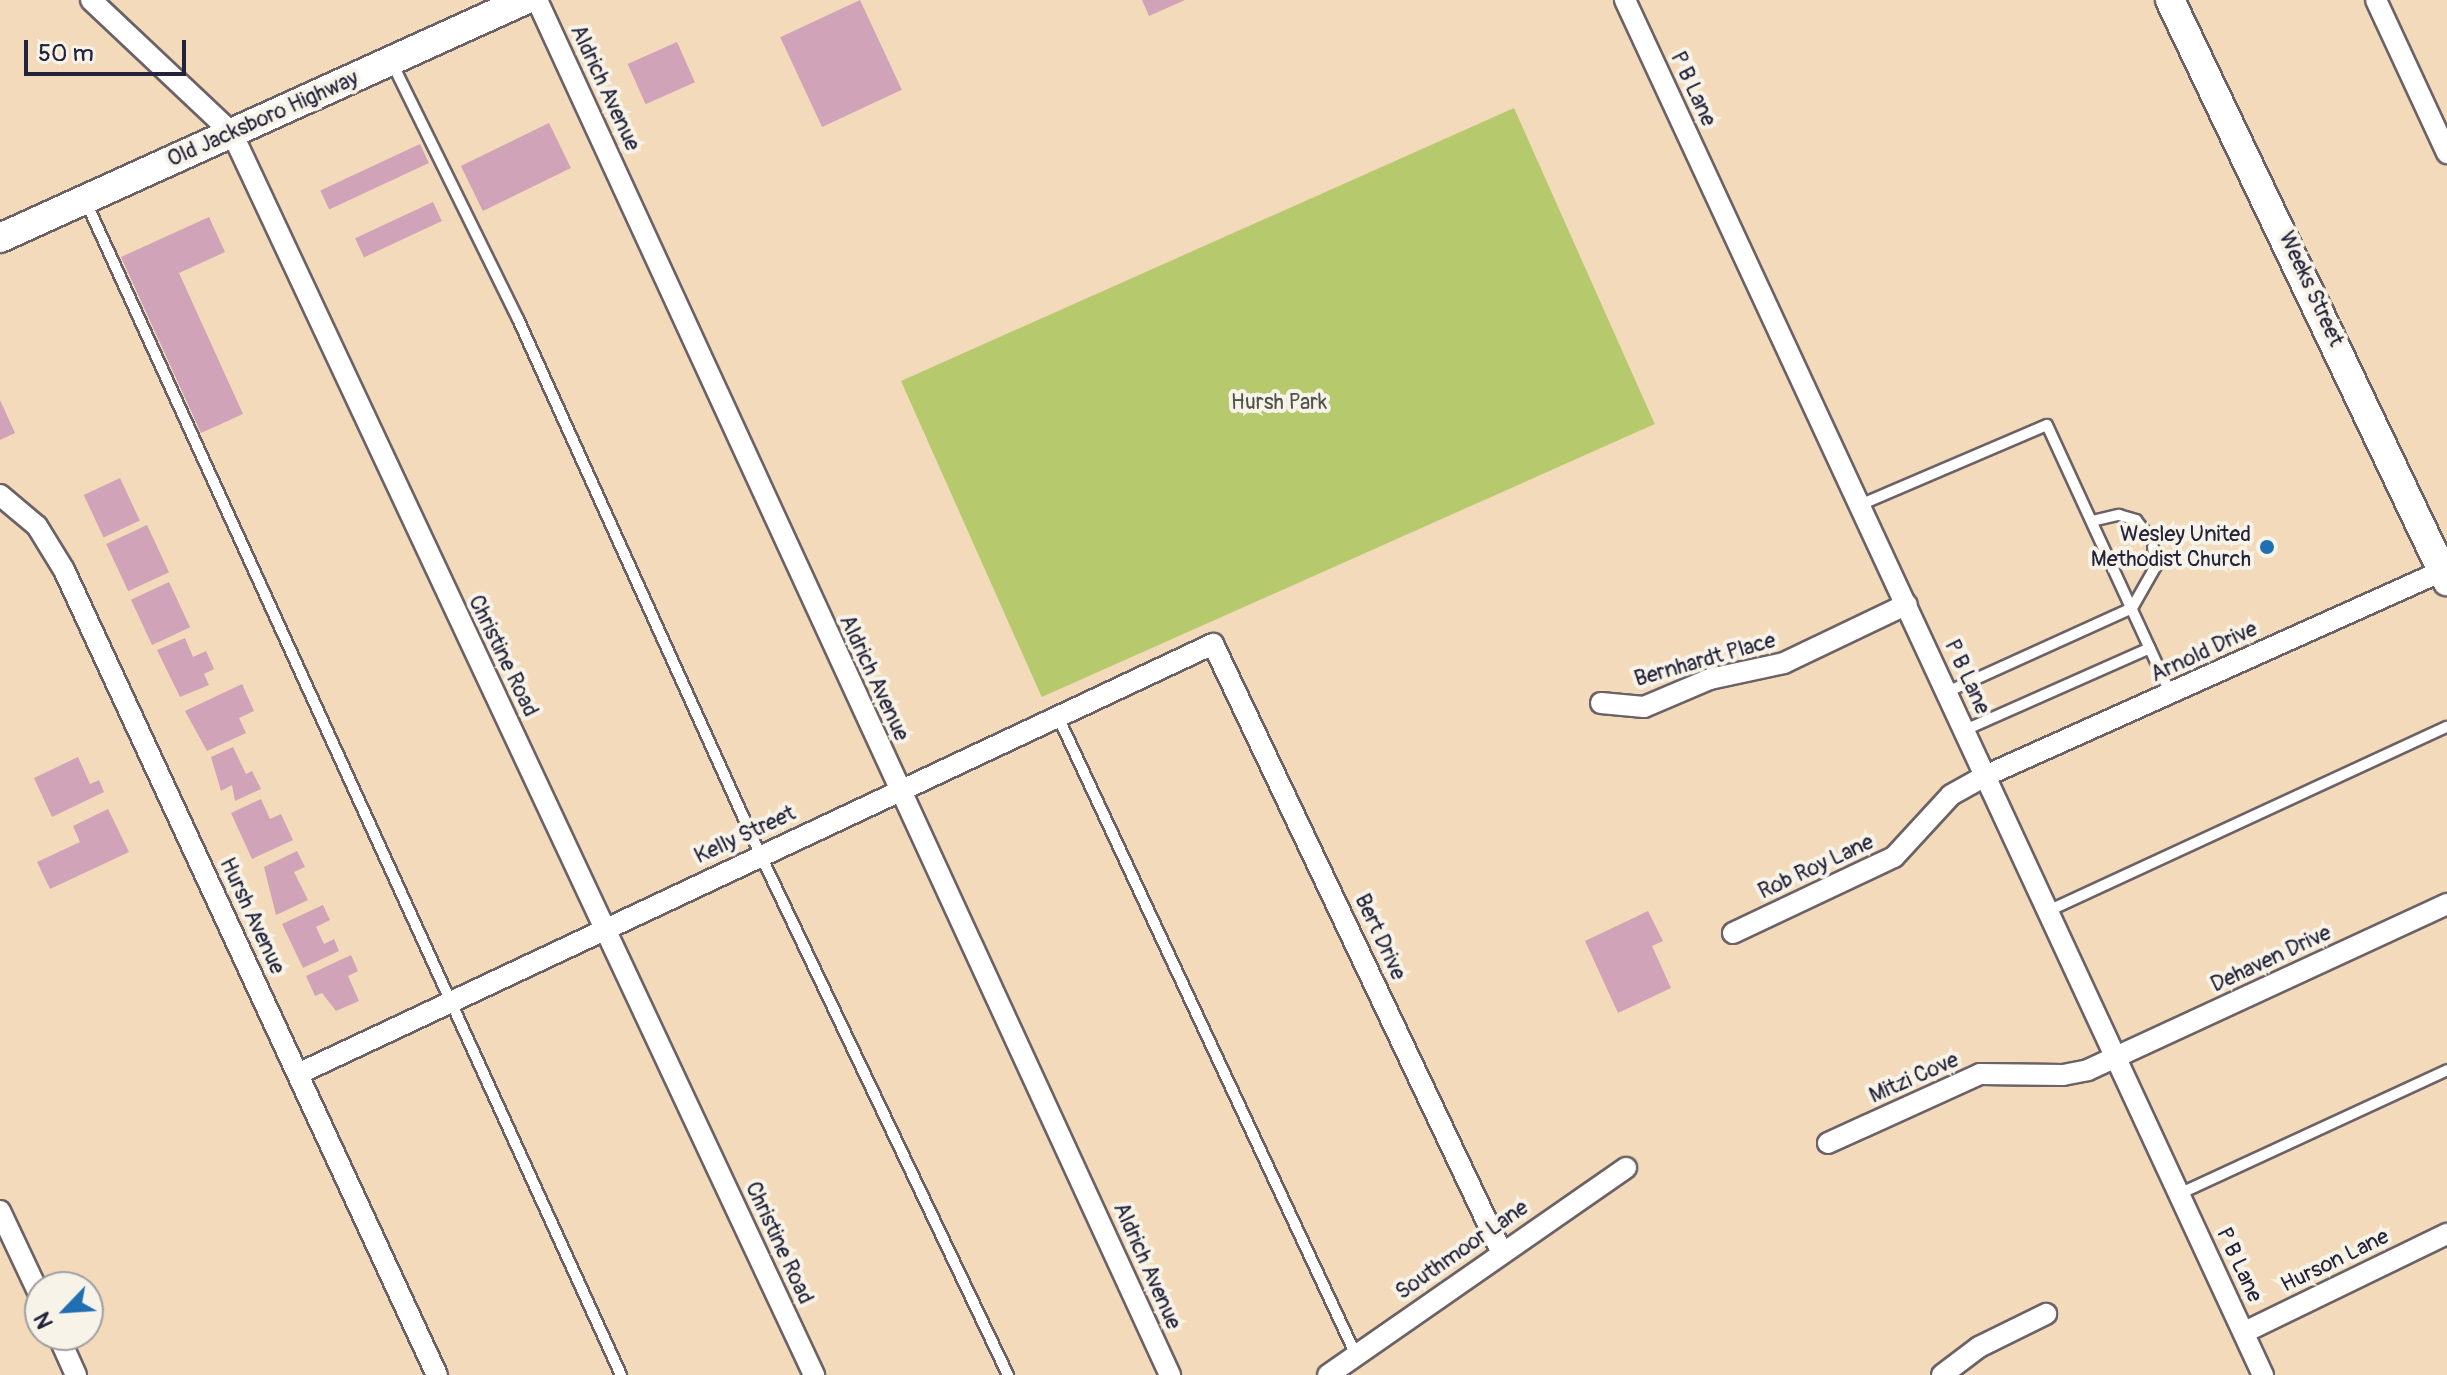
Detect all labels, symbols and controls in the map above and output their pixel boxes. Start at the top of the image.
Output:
street label: Aldrich Avenue [564,21,646,155]
scale bar [28,24,190,74]
text: 50 m [38,39,94,68]
street label: P B Lane [1664,47,1722,131]
street label: Old Jacksboro Highway [163,65,363,173]
street label: Weeks Street [2273,227,2349,351]
park label: Hursh Park [1231,390,1327,416]
place label: Wesley United Methodist Church [2091,521,2251,572]
marker: Wesley United Methodist Church [2258,538,2276,556]
street label: Christine Road [462,591,544,721]
street label: Aldrich Avenue [833,611,915,745]
street label: Arnold Drive [2146,616,2262,688]
street label: Bernhardt Place [1631,627,1779,693]
street label: P B Lane [1938,635,1996,719]
street label: Kelly Street [690,800,800,870]
street label: Rob Roy Lane [1754,829,1878,905]
street label: Hursh Avenue [214,854,290,978]
street label: Bert Drive [1349,890,1411,984]
street label: Dehaven Drive [2207,920,2335,998]
street label: Mitzi Cove [1865,1047,1963,1109]
street label: Christine Road [739,1178,819,1308]
street label: Southmoor Lane [1391,1194,1533,1306]
street label: Aldrich Avenue [1107,1199,1187,1333]
street label: P B Lane [2210,1223,2268,1307]
street label: Hurson Lane [2277,1224,2393,1298]
north arrow [24,1271,104,1351]
text: N [28,1308,60,1333]

